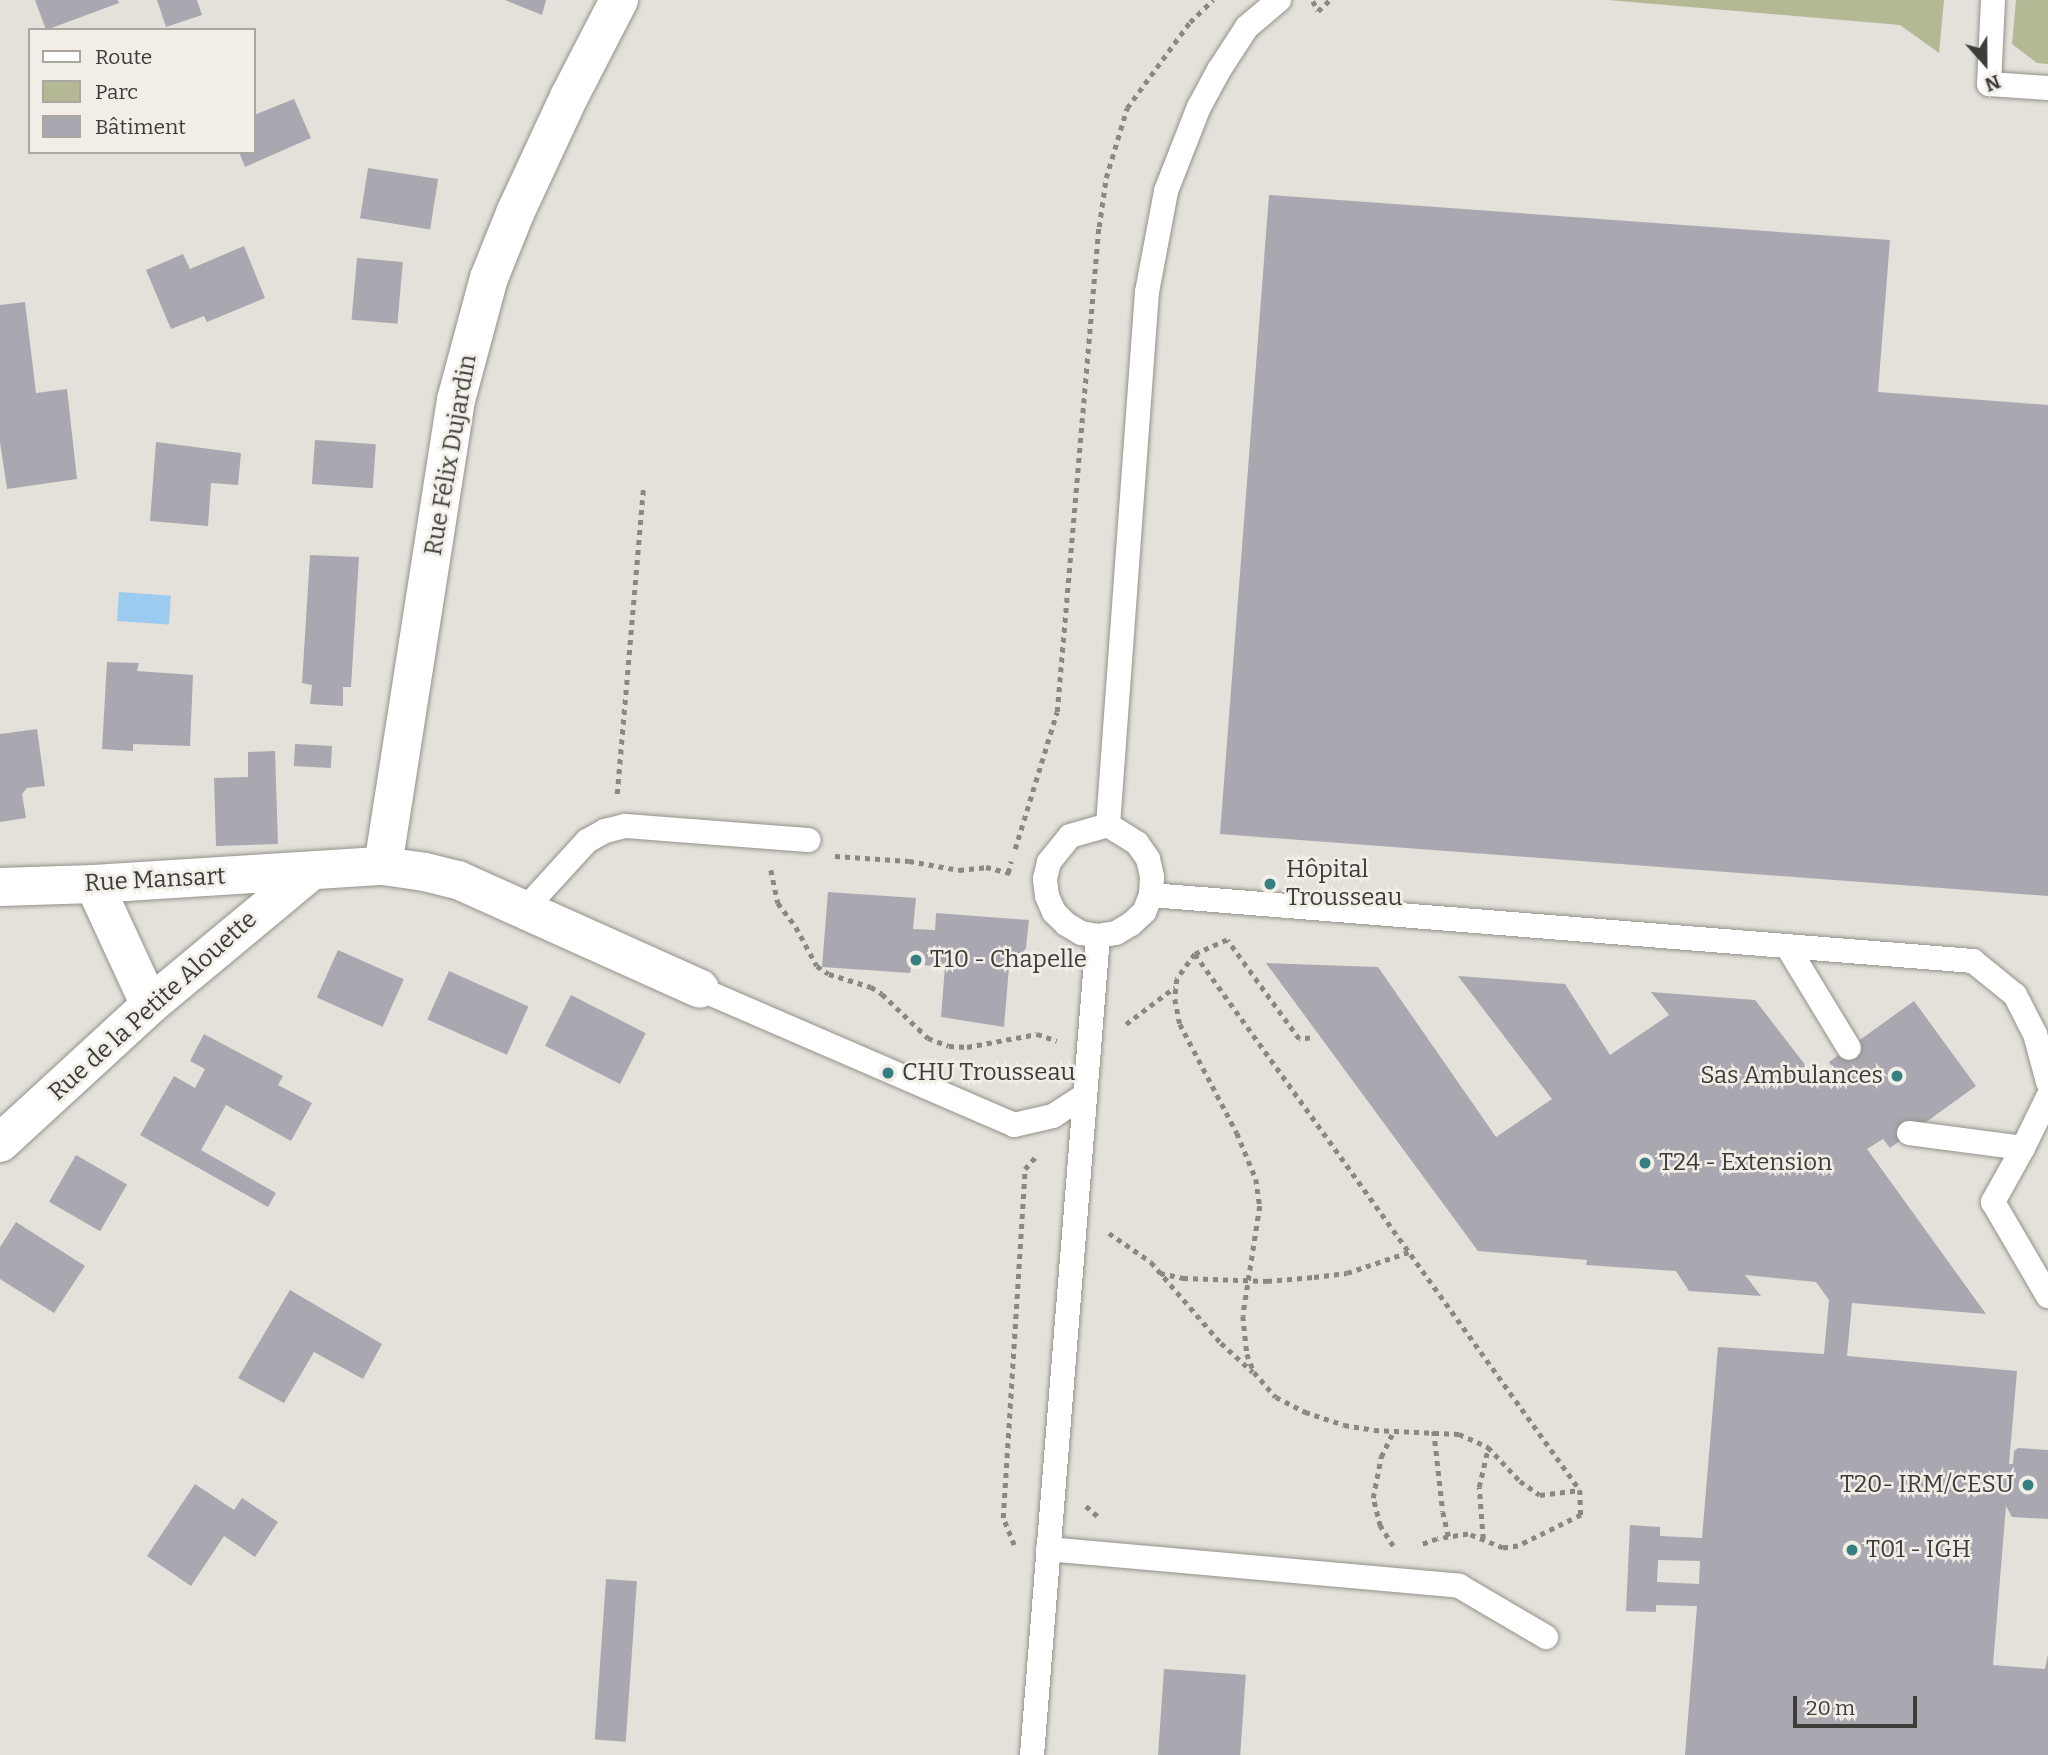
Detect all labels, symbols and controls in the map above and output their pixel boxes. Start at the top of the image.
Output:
legend [28,28,256,154]
north arrow [1950,28,2020,98]
text: Route [95,44,152,70]
text: N [1982,70,2004,96]
text: Parc [95,79,138,105]
text: Bâtiment [95,114,186,140]
street label: Rue Félix Dujardin [419,352,483,558]
place label: Hôpital Trousseau [1286,856,1402,912]
street label: Rue Mansart [84,862,226,898]
marker: Hôpital Trousseau [1260,874,1280,894]
street label: Rue de la Petite Alouette [43,905,263,1107]
place label: T10 - Chapelle [930,946,1087,974]
marker: T10 - Chapelle [908,952,924,968]
place label: CHU Trousseau [902,1059,1075,1087]
place label: Sas Ambulances [1700,1062,1883,1090]
marker: CHU Trousseau [880,1065,896,1081]
marker: Sas Ambulances [1889,1068,1905,1084]
place label: T24 - Extension [1659,1149,1832,1177]
marker: T24 - Extension [1637,1155,1653,1171]
place label: T20- IRM/CESU [1840,1471,2014,1499]
marker: T20- IRM/CESU [2020,1477,2036,1493]
place label: T01 - IGH [1866,1536,1971,1564]
marker: T01 - IGH [1844,1542,1860,1558]
scale bar [1796,1682,1920,1726]
text: 20 m [1806,1695,1855,1721]

